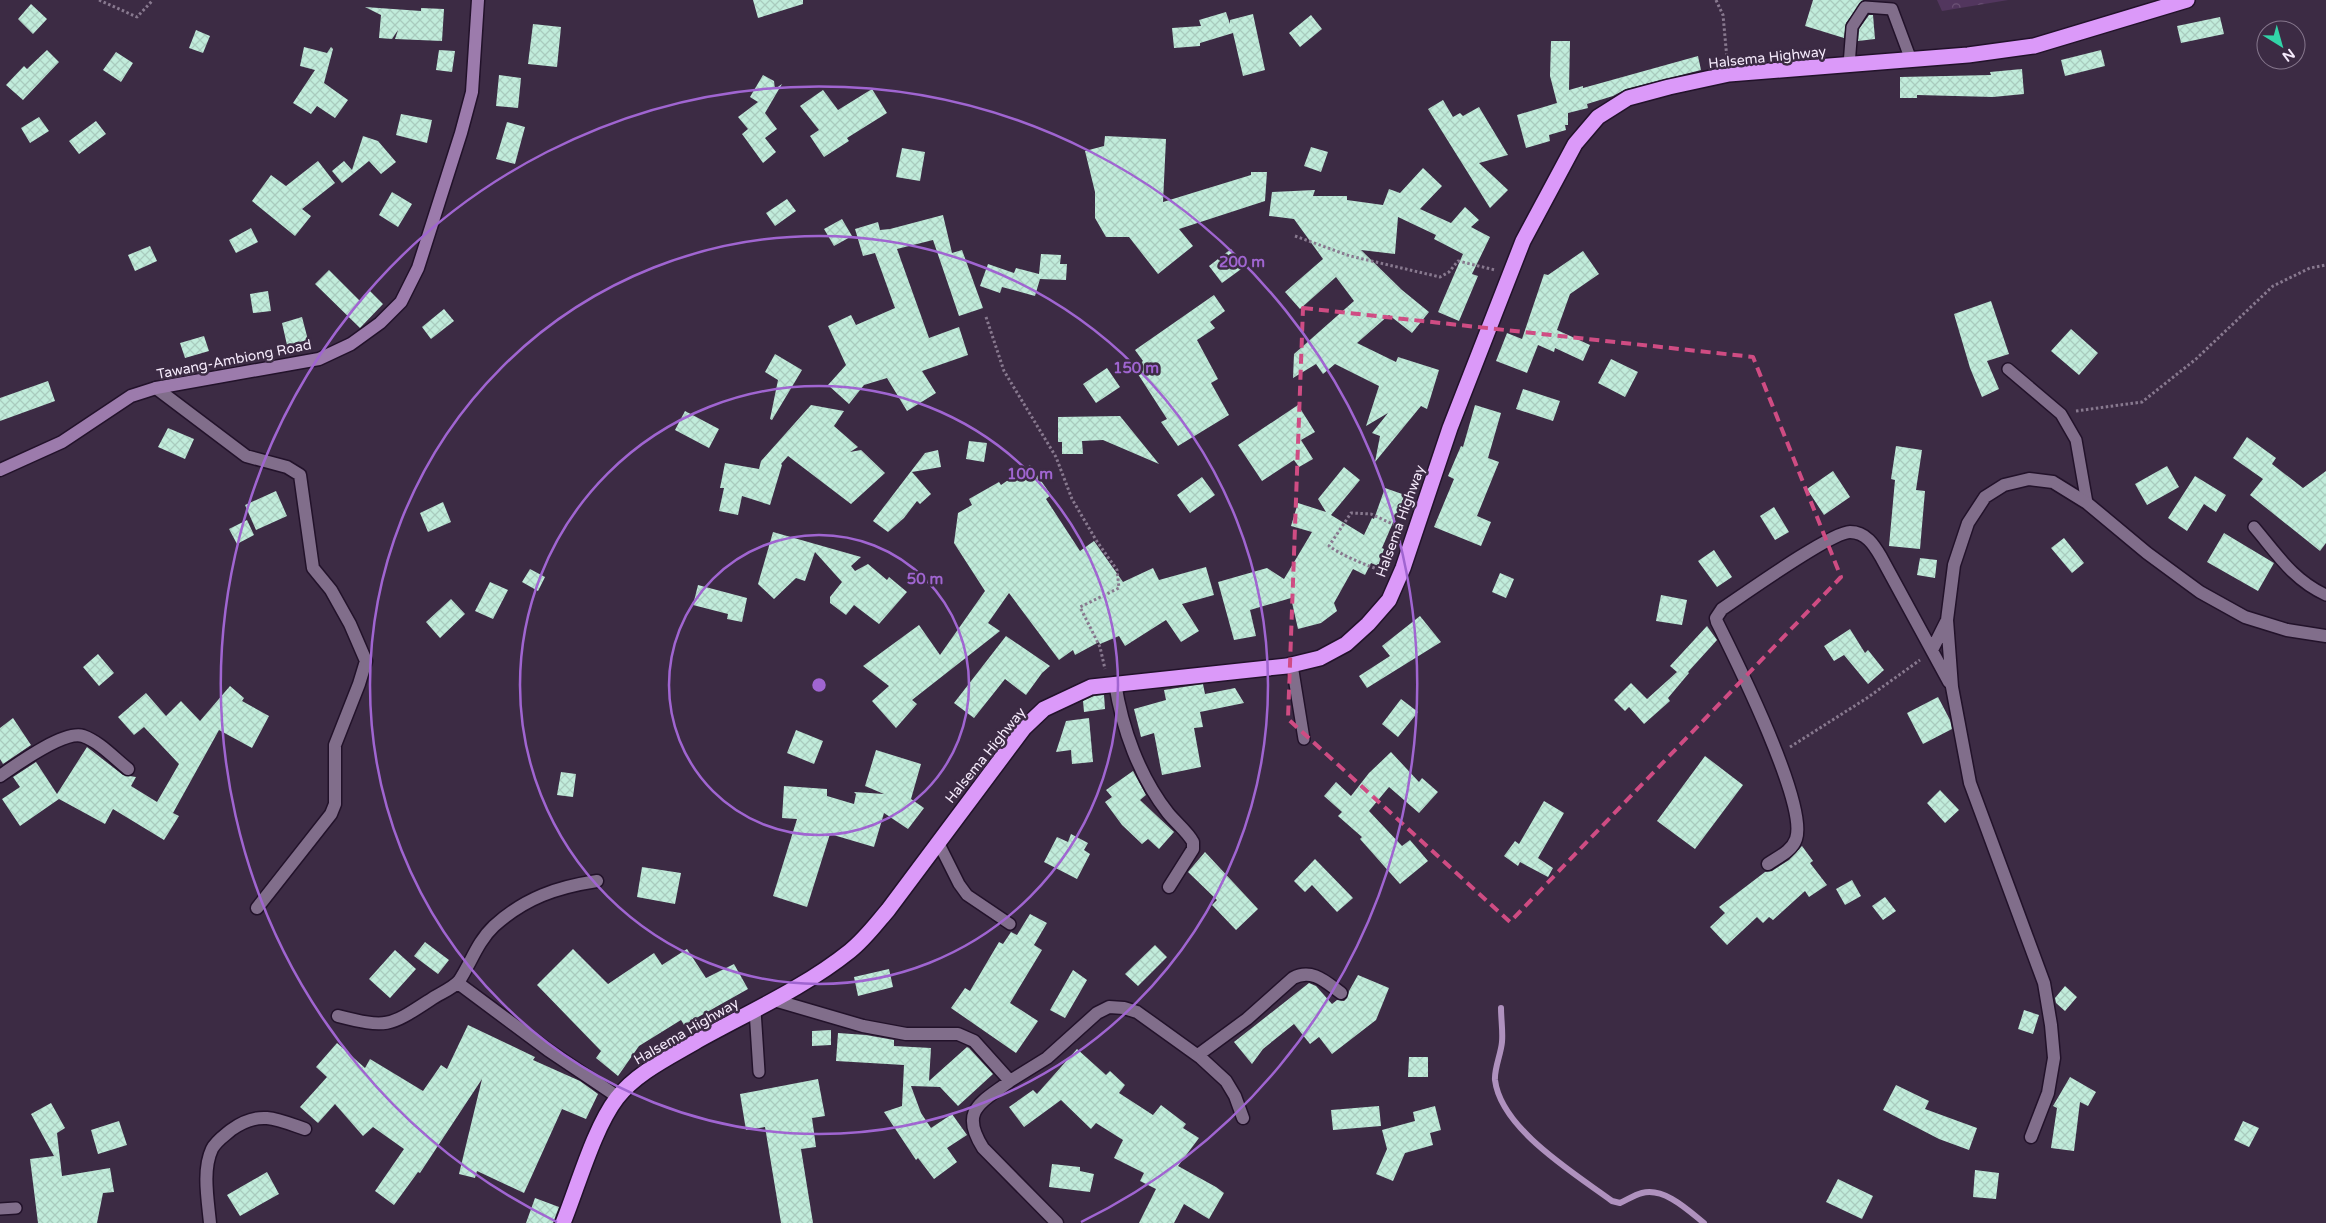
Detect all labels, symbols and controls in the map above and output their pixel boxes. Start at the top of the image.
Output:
north arrow [2256,20,2306,70]
street label: Halsema Highway [1707,43,1827,72]
text: N [2279,45,2298,65]
text: 200 m [1219,253,1265,271]
street label: Tawang-Ambiong Road [155,336,313,383]
text: 150 m [1113,359,1159,377]
street label: Halsema Highway [1372,462,1429,580]
text: 100 m [1007,465,1053,483]
text: 50 m [907,570,943,588]
centre of rings [810,676,828,694]
street label: Halsema Highway [942,704,1030,807]
street label: Halsema Highway [631,994,742,1068]

